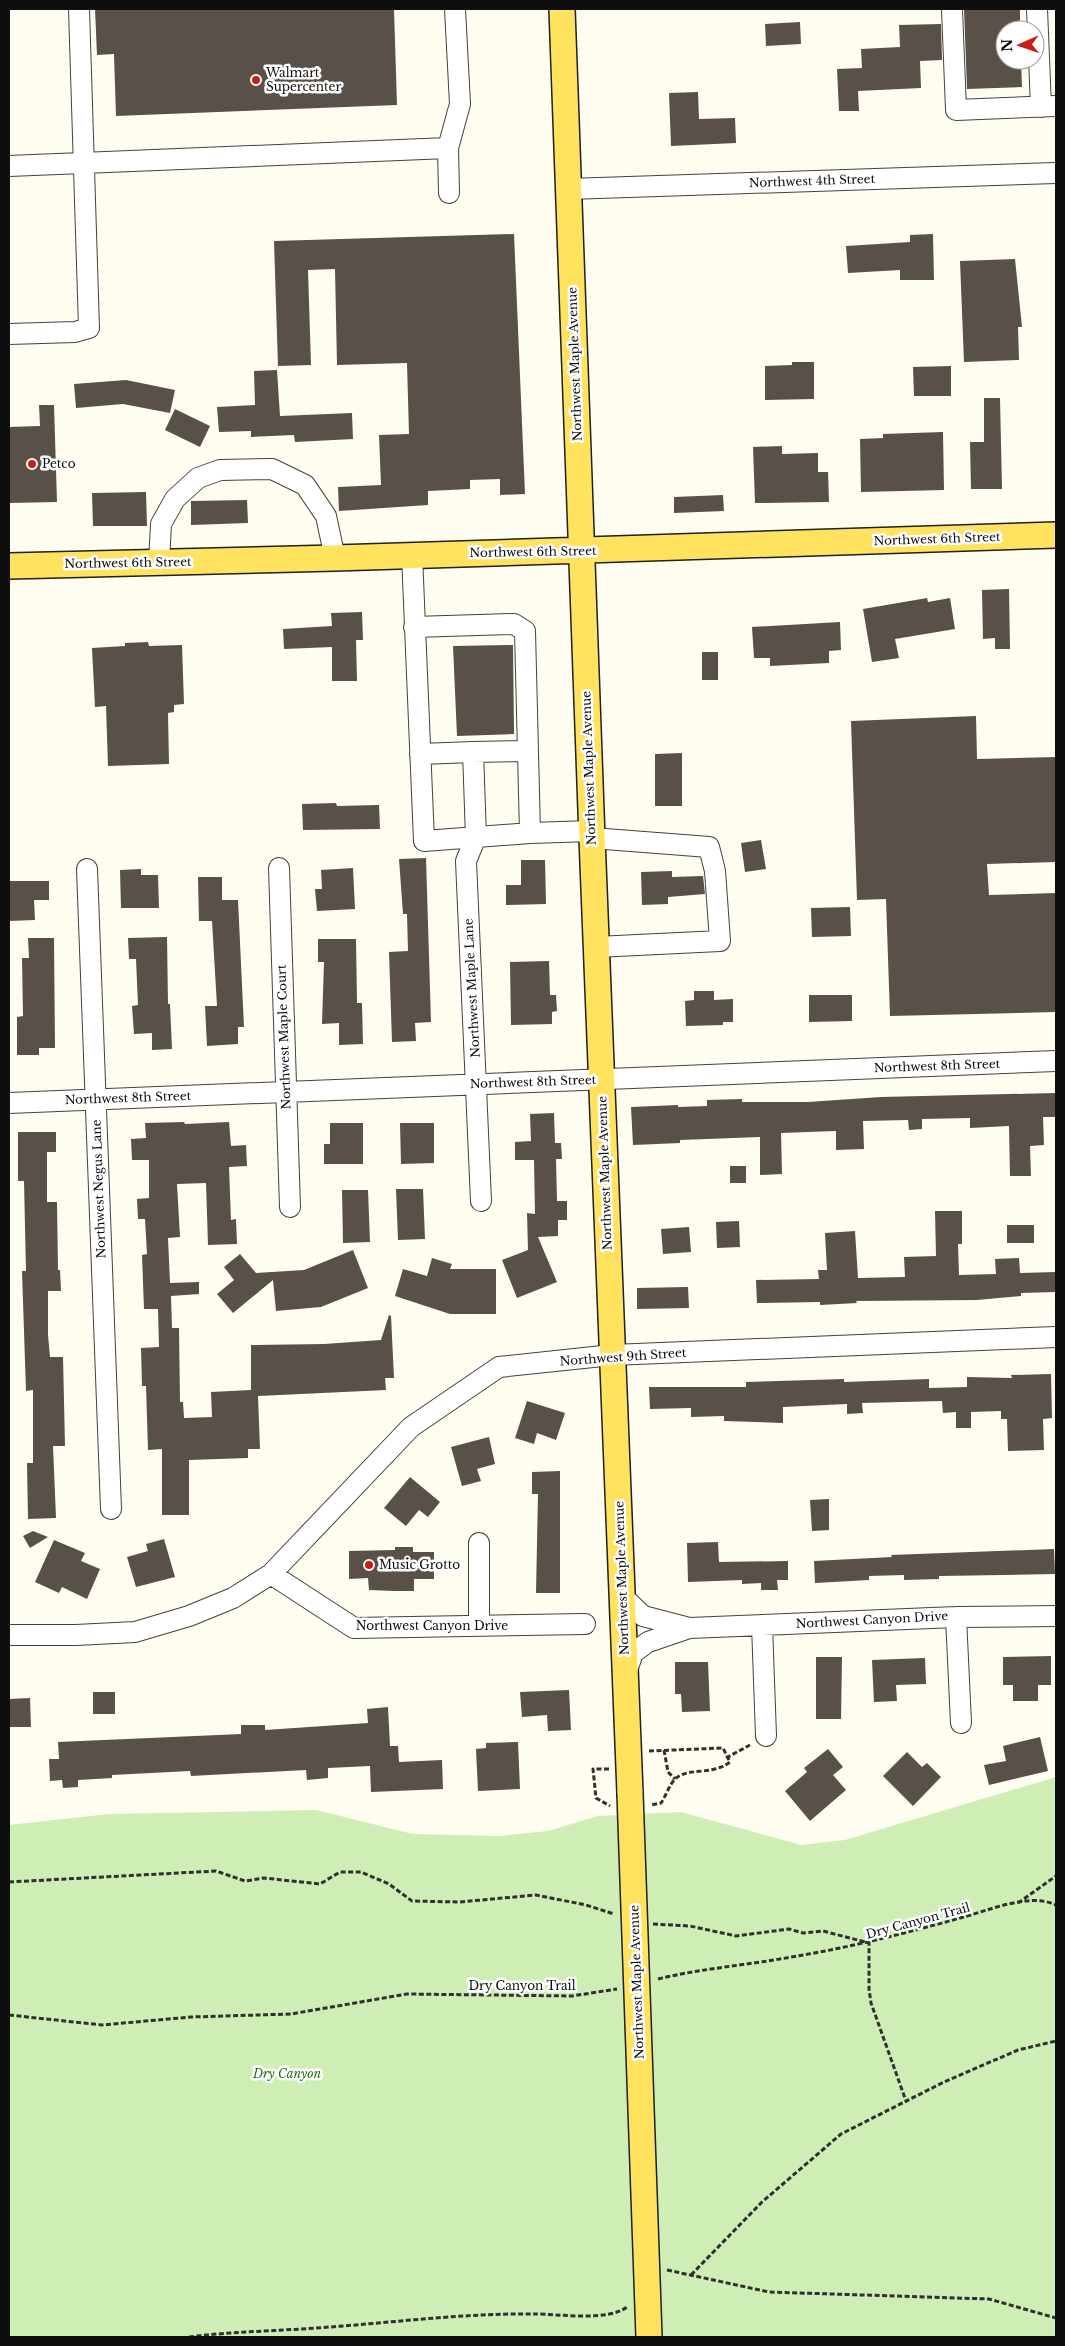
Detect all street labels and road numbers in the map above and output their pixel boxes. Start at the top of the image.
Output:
street label: Northwest 4th Street [749,171,876,190]
street label: Northwest Maple Avenue [564,287,585,441]
street label: Northwest 6th Street [873,529,1001,548]
street label: Northwest 6th Street [469,543,597,560]
street label: Northwest 6th Street [64,554,192,571]
street label: Northwest Maple Avenue [578,691,599,845]
street label: Northwest Maple Lane [460,918,483,1058]
street label: Northwest Maple Court [273,964,294,1110]
street label: Northwest 8th Street [874,1056,1001,1075]
street label: Northwest 8th Street [470,1072,597,1091]
street label: Northwest 8th Street [65,1088,192,1107]
street label: Northwest Maple Avenue [594,1096,615,1250]
street label: Northwest Negus Lane [89,1119,108,1259]
street label: Northwest 9th Street [559,1345,687,1368]
street label: Northwest Maple Avenue [611,1501,632,1655]
street label: Northwest Canyon Drive [795,1608,949,1631]
street label: Northwest Canyon Drive [356,1618,508,1633]
street label: Dry Canyon Trail [864,1899,972,1942]
street label: Northwest Maple Avenue [626,1905,647,2059]
street label: Dry Canyon Trail [468,1978,576,1993]

